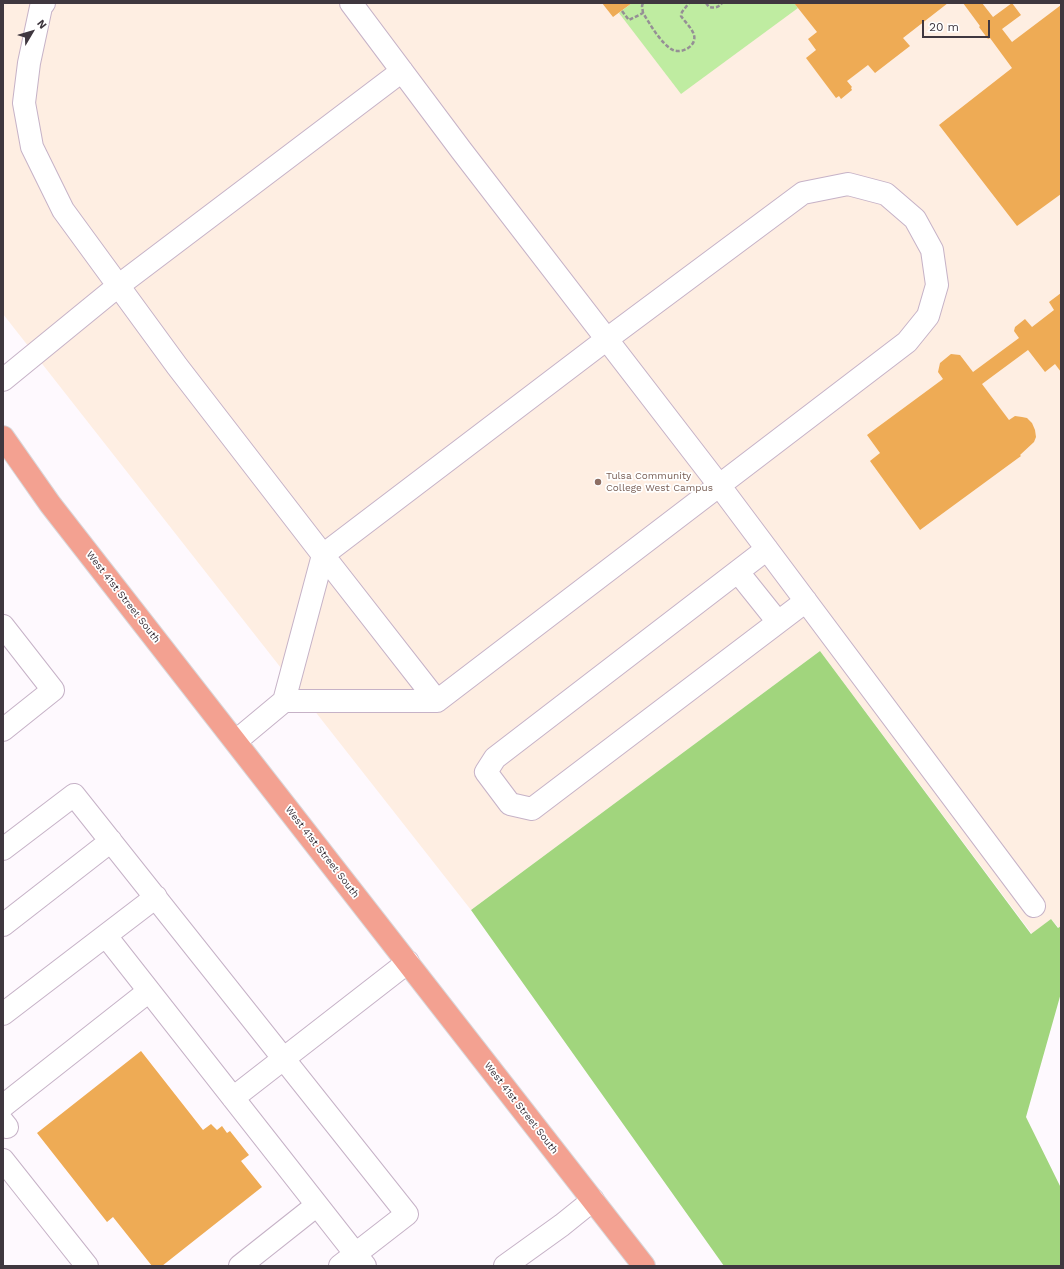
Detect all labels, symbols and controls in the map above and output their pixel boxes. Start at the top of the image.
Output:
north arrow [12,12,52,52]
scale bar [924,12,992,38]
text: N [34,17,49,32]
text: 20 m [929,20,959,34]
place label: Tulsa Community College West Campus [606,470,713,494]
marker: Tulsa Community College West Campus [593,477,603,487]
street label: West 41st Street South [83,549,163,645]
street label: West 41st Street South [282,804,362,900]
street label: West 41st Street South [481,1060,561,1156]

